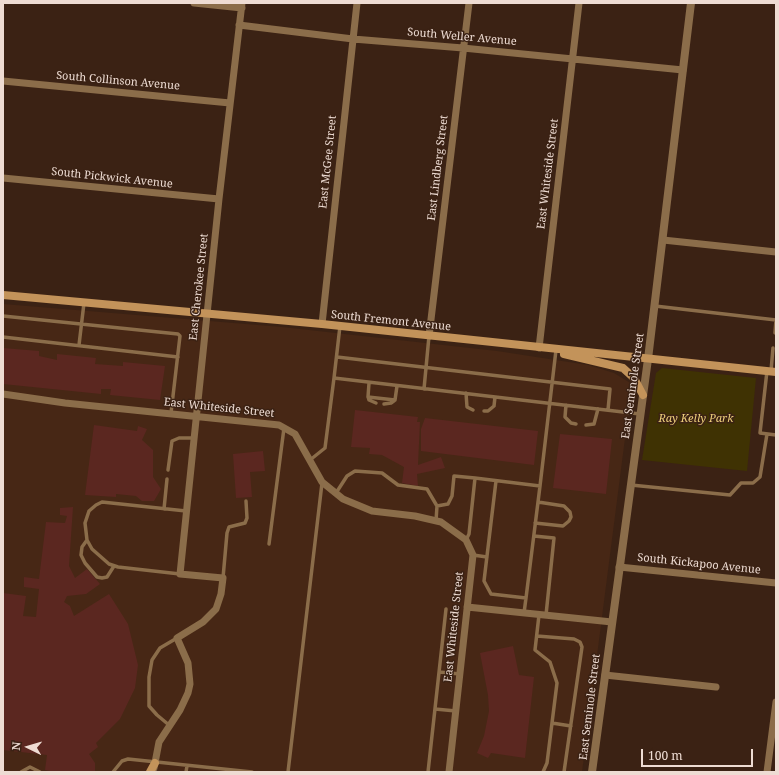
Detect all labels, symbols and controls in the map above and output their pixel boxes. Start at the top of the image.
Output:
street label: South Weller Avenue [407,26,517,48]
street label: South Collinson Avenue [56,69,180,93]
street label: East Lindberg Street [425,114,451,222]
street label: East McGee Street [317,115,339,209]
street label: East Whiteside Street [535,118,561,230]
street label: South Pickwick Avenue [51,165,173,191]
street label: East Cherokee Street [187,233,211,341]
street label: South Fremont Avenue [330,308,452,334]
street label: East Seminole Street [619,332,647,440]
street label: East Whiteside Street [163,396,275,420]
park label: Ray Kelly Park [659,412,733,426]
street label: South Kickapoo Avenue [637,551,761,577]
street label: East Whiteside Street [442,571,466,683]
street label: East Seminole Street [577,653,603,761]
north arrow [8,727,48,767]
text: N [8,741,23,751]
scale bar [643,741,755,767]
text: 100 m [648,747,683,764]

